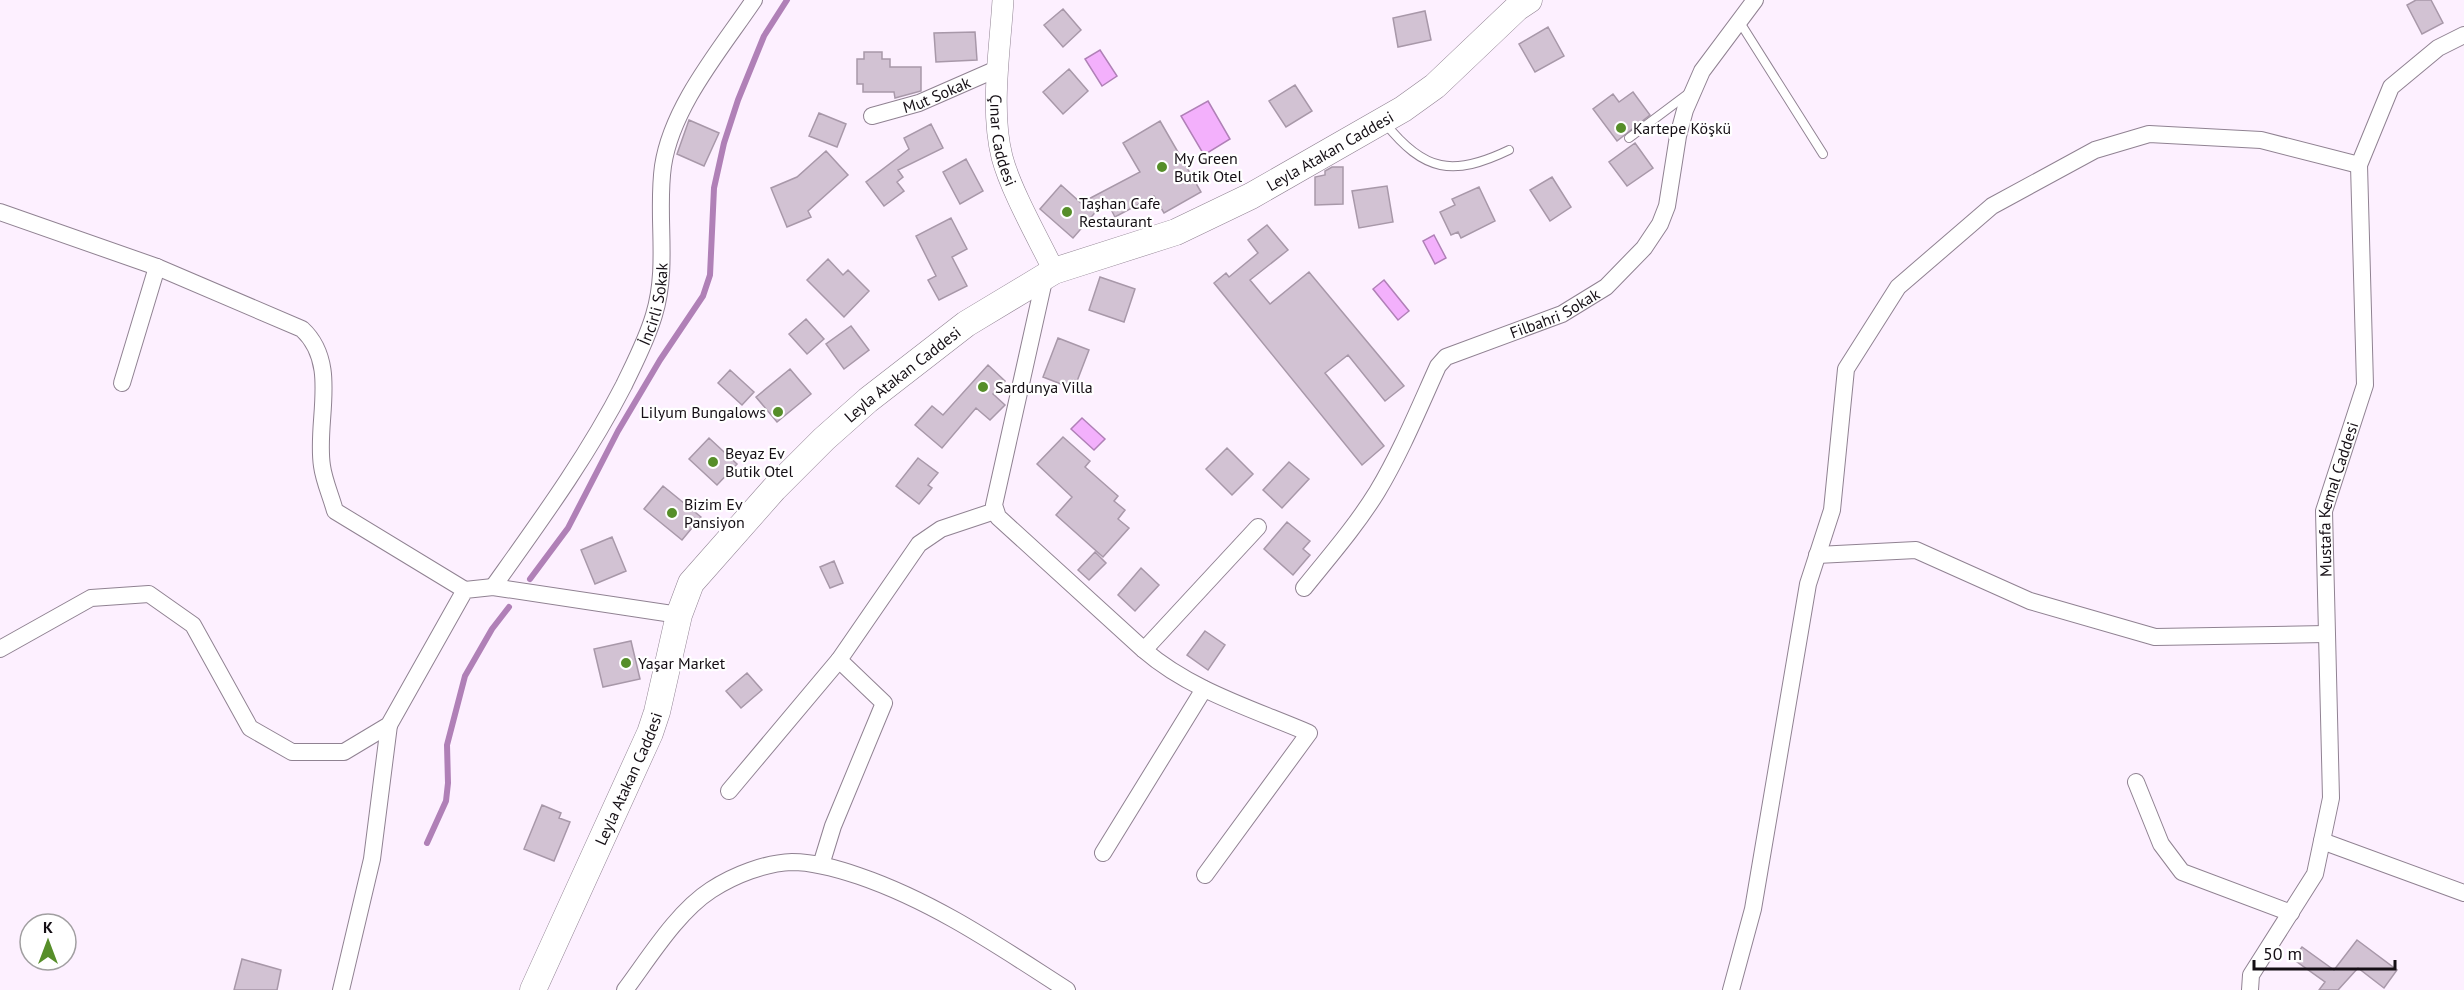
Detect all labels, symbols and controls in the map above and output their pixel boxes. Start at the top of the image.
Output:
street label: Mut Sokak [900,72,974,117]
street label: Çınar Caddesi [986,94,1021,189]
street label: Leyla Atakan Caddesi [1263,107,1397,195]
place label: Kartepe Köşkü [1633,118,1731,138]
marker: Kartepe Köşkü [1614,121,1628,135]
place label: My Green Butik Otel [1174,148,1242,186]
marker: My Green Butik Otel [1155,160,1169,174]
place label: Taşhan Cafe Restaurant [1079,193,1160,231]
marker: Taşhan Cafe Restaurant [1060,205,1074,219]
street label: İncirli Sokak [634,262,672,348]
street label: Filbahri Sokak [1507,283,1603,342]
street label: Leyla Atakan Caddesi [840,322,965,427]
place label: Sardunya Villa [995,377,1093,397]
marker: Sardunya Villa [976,380,990,394]
place label: Lilyum Bungalows [641,402,766,422]
marker: Lilyum Bungalows [771,405,785,419]
street label: Mustafa Kemal Caddesi [2314,419,2362,577]
place label: Beyaz Ev Butik Otel [725,443,793,481]
marker: Beyaz Ev Butik Otel [706,455,720,469]
place label: Bizim Ev Pansiyon [684,494,745,532]
marker: Bizim Ev Pansiyon [665,506,679,520]
place label: Yaşar Market [638,653,726,673]
marker: Yaşar Market [619,656,633,670]
street label: Leyla Atakan Caddesi [590,710,666,848]
north arrow [18,912,78,972]
text: K [43,917,53,937]
scale bar [2254,933,2395,971]
text: 50 m [2263,942,2302,965]

